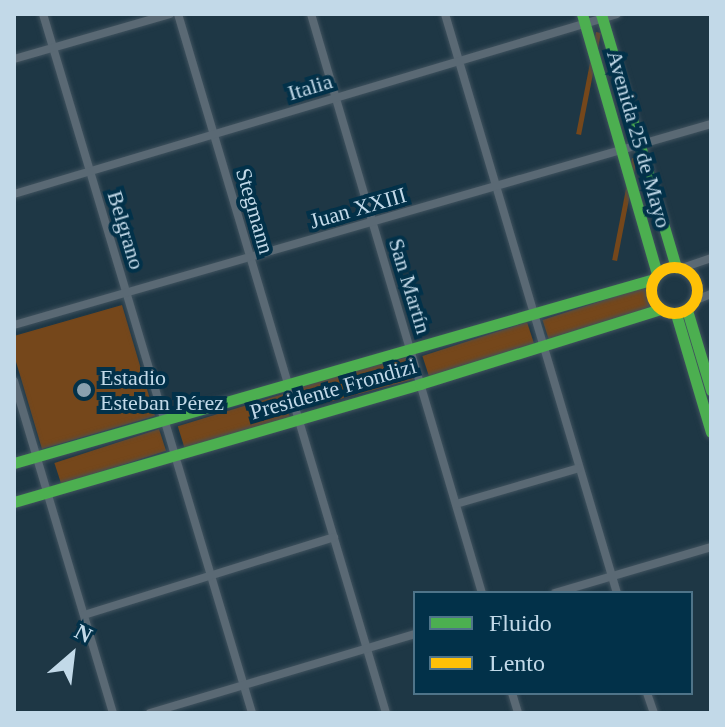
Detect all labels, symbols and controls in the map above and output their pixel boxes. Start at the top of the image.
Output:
street label: Avenida 25 de Mayo [601,47,677,231]
street label: Italia [285,68,335,106]
street label: Stegmann [230,165,280,257]
street label: Juan XXIII [307,182,409,234]
street label: Belgrano [102,188,150,272]
street label: San Martín [383,235,437,337]
street label: Presidente Frondizi [247,353,419,425]
place label: Estadio Esteban Pérez [100,364,224,416]
marker: Estadio Esteban Pérez [75,381,93,399]
legend [413,591,693,695]
text: Fluido [489,610,552,636]
north arrow [32,615,112,695]
text: N [71,619,96,648]
text: Lento [489,650,545,676]

